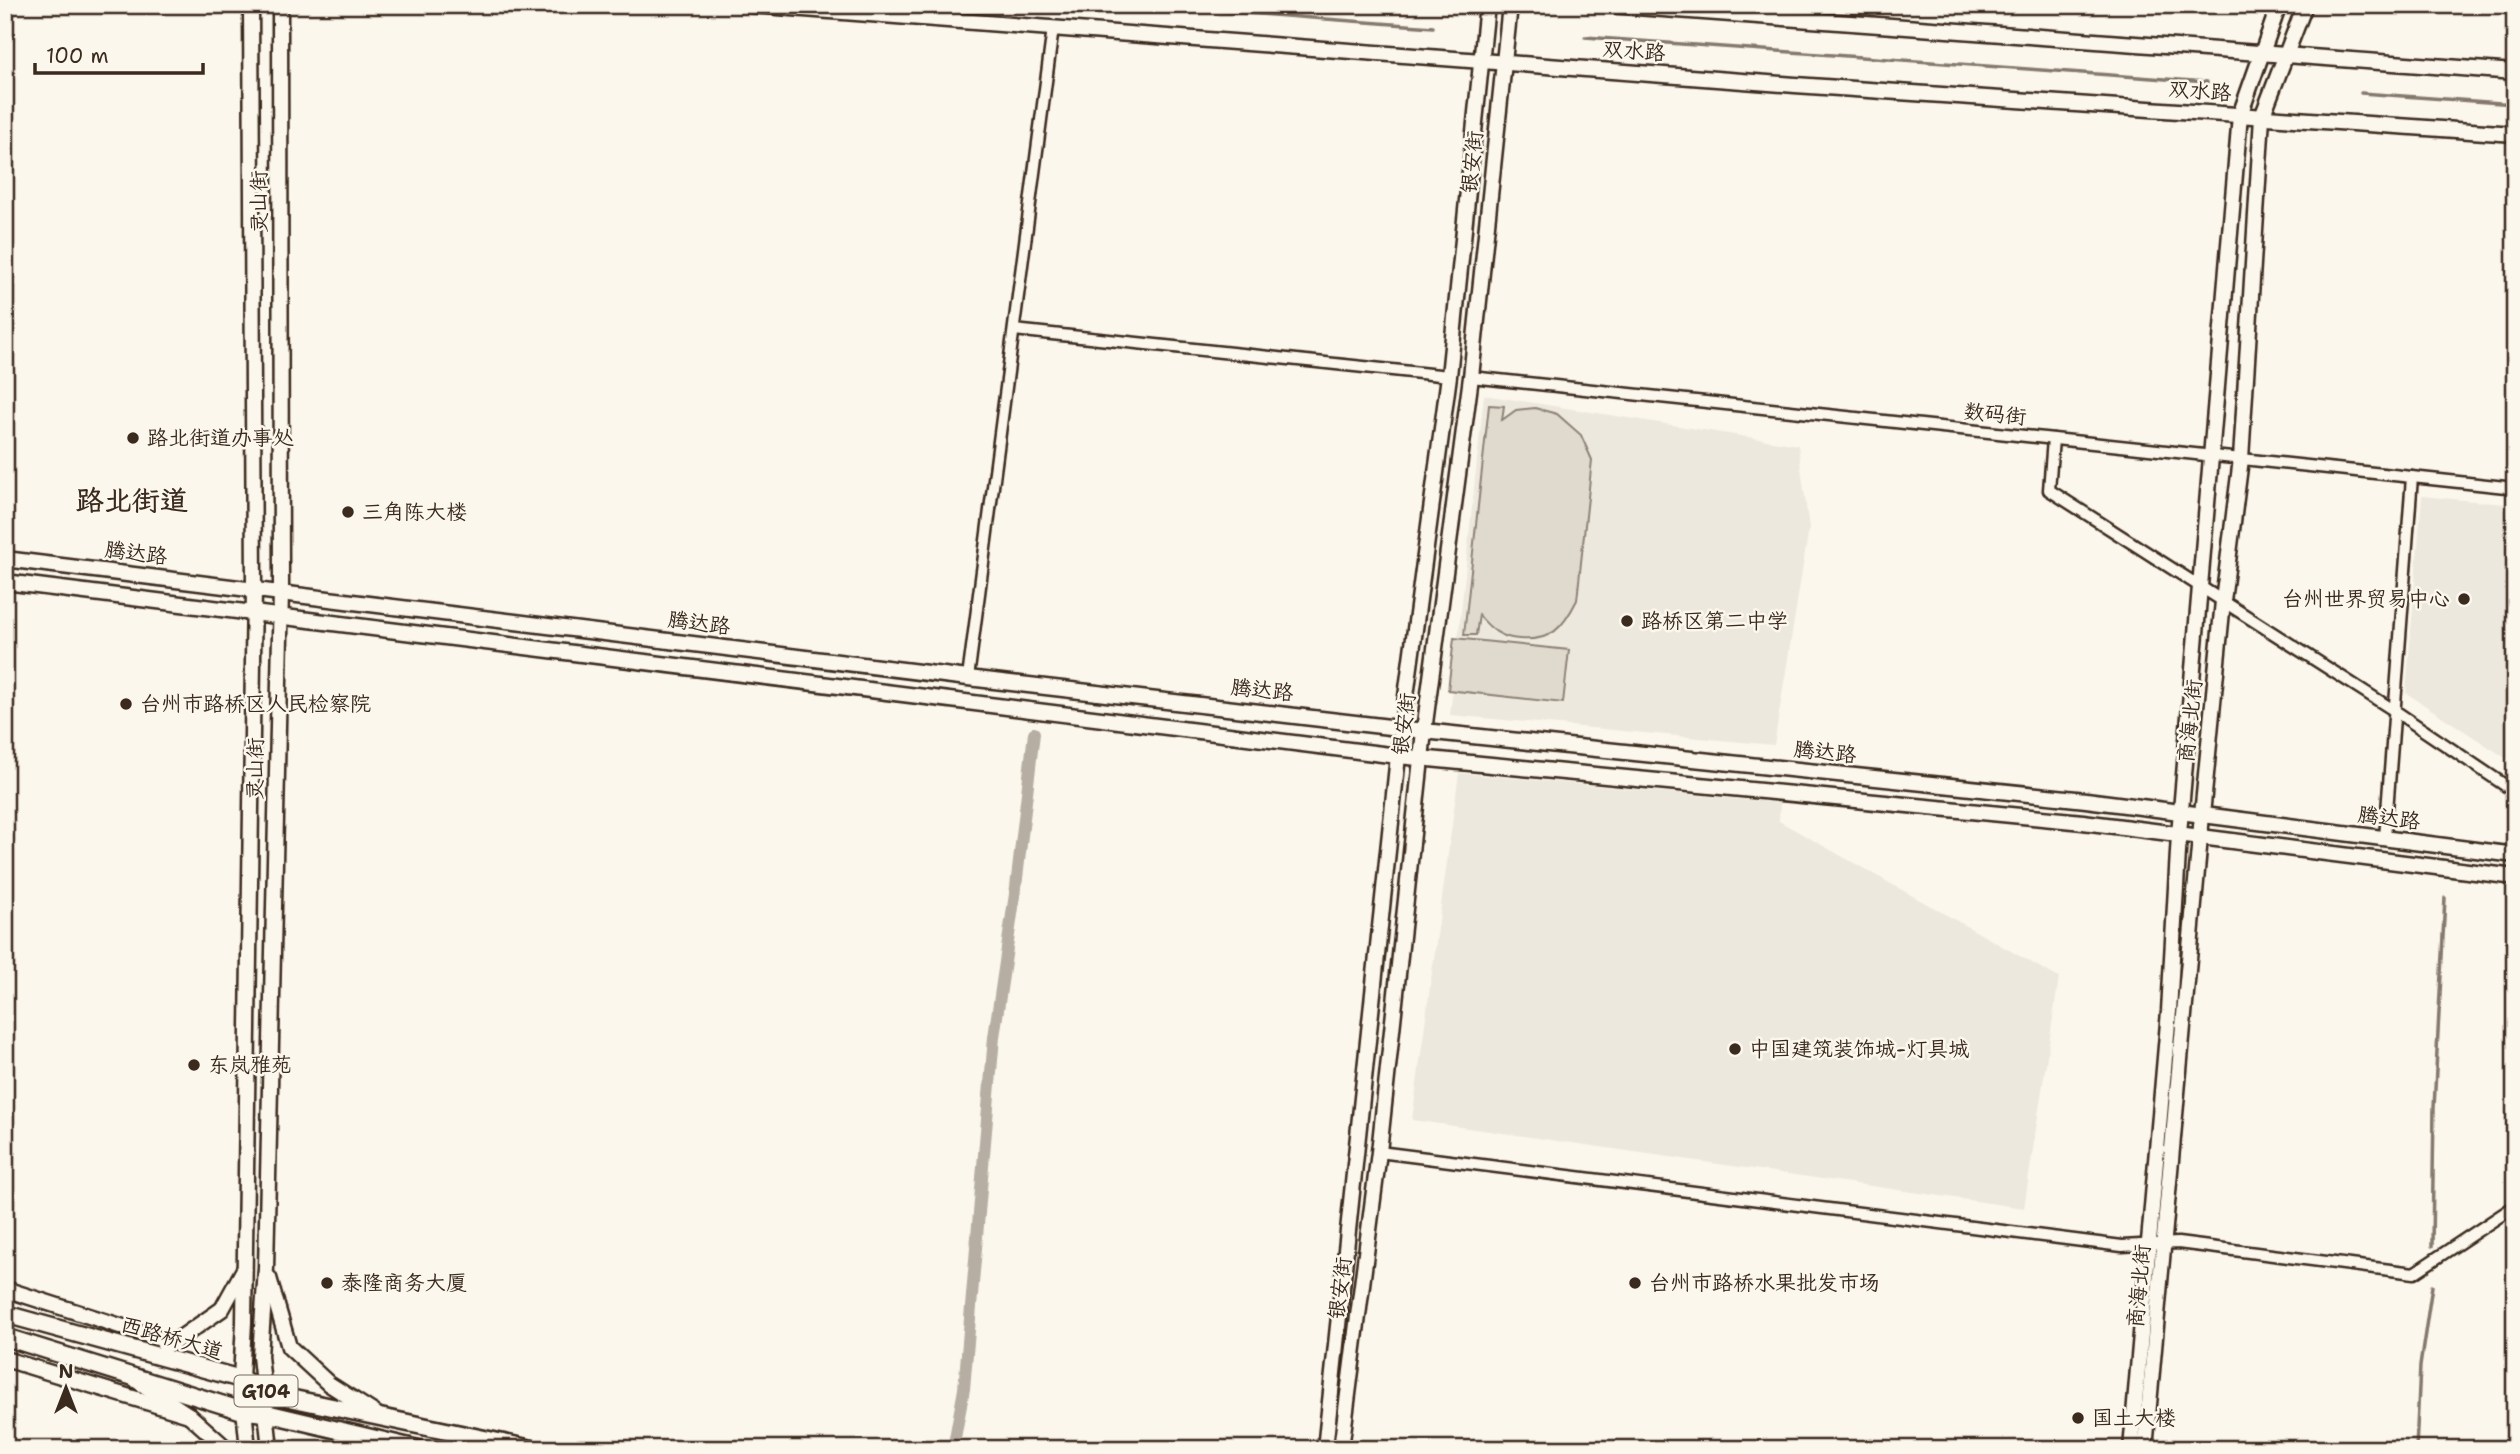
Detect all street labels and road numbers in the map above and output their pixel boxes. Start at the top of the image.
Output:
street label: 双水路 [1602,35,1666,67]
street label: 双水路 [2168,75,2232,107]
street label: 银安街 [1455,129,1489,195]
street label: 灵山街 [245,171,273,234]
street label: 数码街 [1962,397,2028,431]
street label: 腾达路 [103,535,169,571]
street label: 腾达路 [666,605,732,641]
street label: 腾达路 [1229,673,1295,707]
street label: 商海北街 [2172,678,2208,764]
street label: 银安街 [1386,691,1422,757]
street label: 腾达路 [1792,735,1858,769]
street label: 灵山街 [240,737,270,801]
street label: 腾达路 [2356,800,2422,836]
street label: 商海北街 [2121,1243,2157,1329]
street label: 银安街 [1322,1255,1358,1321]
street label: 西路桥大道 [118,1310,226,1366]
road number: G104 [234,1376,298,1406]

